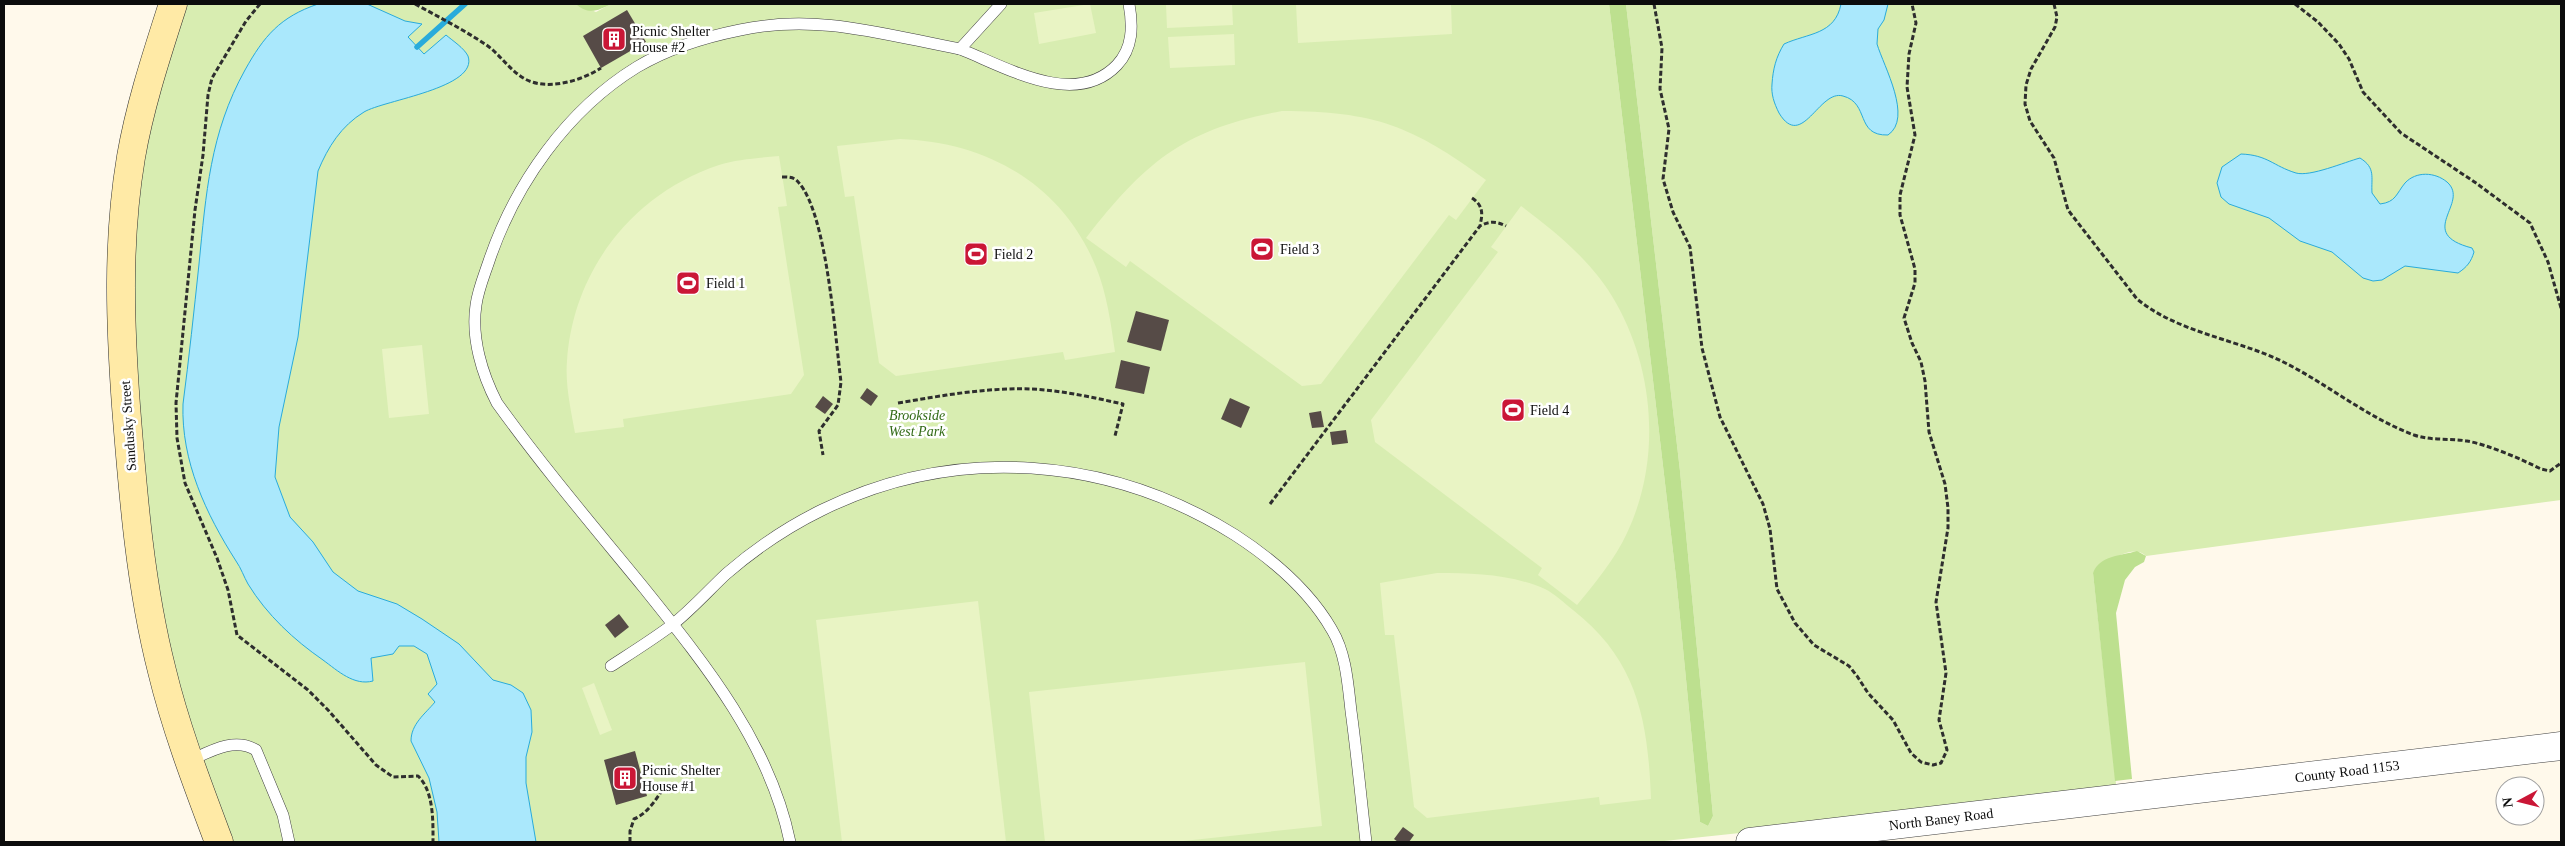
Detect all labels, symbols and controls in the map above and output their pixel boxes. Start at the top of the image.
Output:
place label: Picnic Shelter House #2 [632,24,710,55]
building icon: Picnic Shelter House #2 [601,26,627,52]
sports icon: Field 3 [1249,236,1275,262]
sports icon: Field 2 [963,241,989,267]
place label: Field 3 [1280,242,1319,257]
place label: Field 2 [994,247,1033,262]
sports icon: Field 1 [675,270,701,296]
place label: Field 1 [706,276,745,291]
street label: Sandusky Street [118,380,139,472]
sports icon: Field 4 [1500,397,1526,423]
place label: Field 4 [1530,403,1569,418]
park label: Brookside West Park [889,408,946,439]
street label: County Road 1153 [2294,758,2400,785]
place label: Picnic Shelter House #1 [642,763,720,794]
building icon: Picnic Shelter House #1 [612,765,638,791]
north arrow [2495,776,2545,826]
text: N [2500,797,2516,808]
street label: North Baney Road [1888,806,1994,833]

